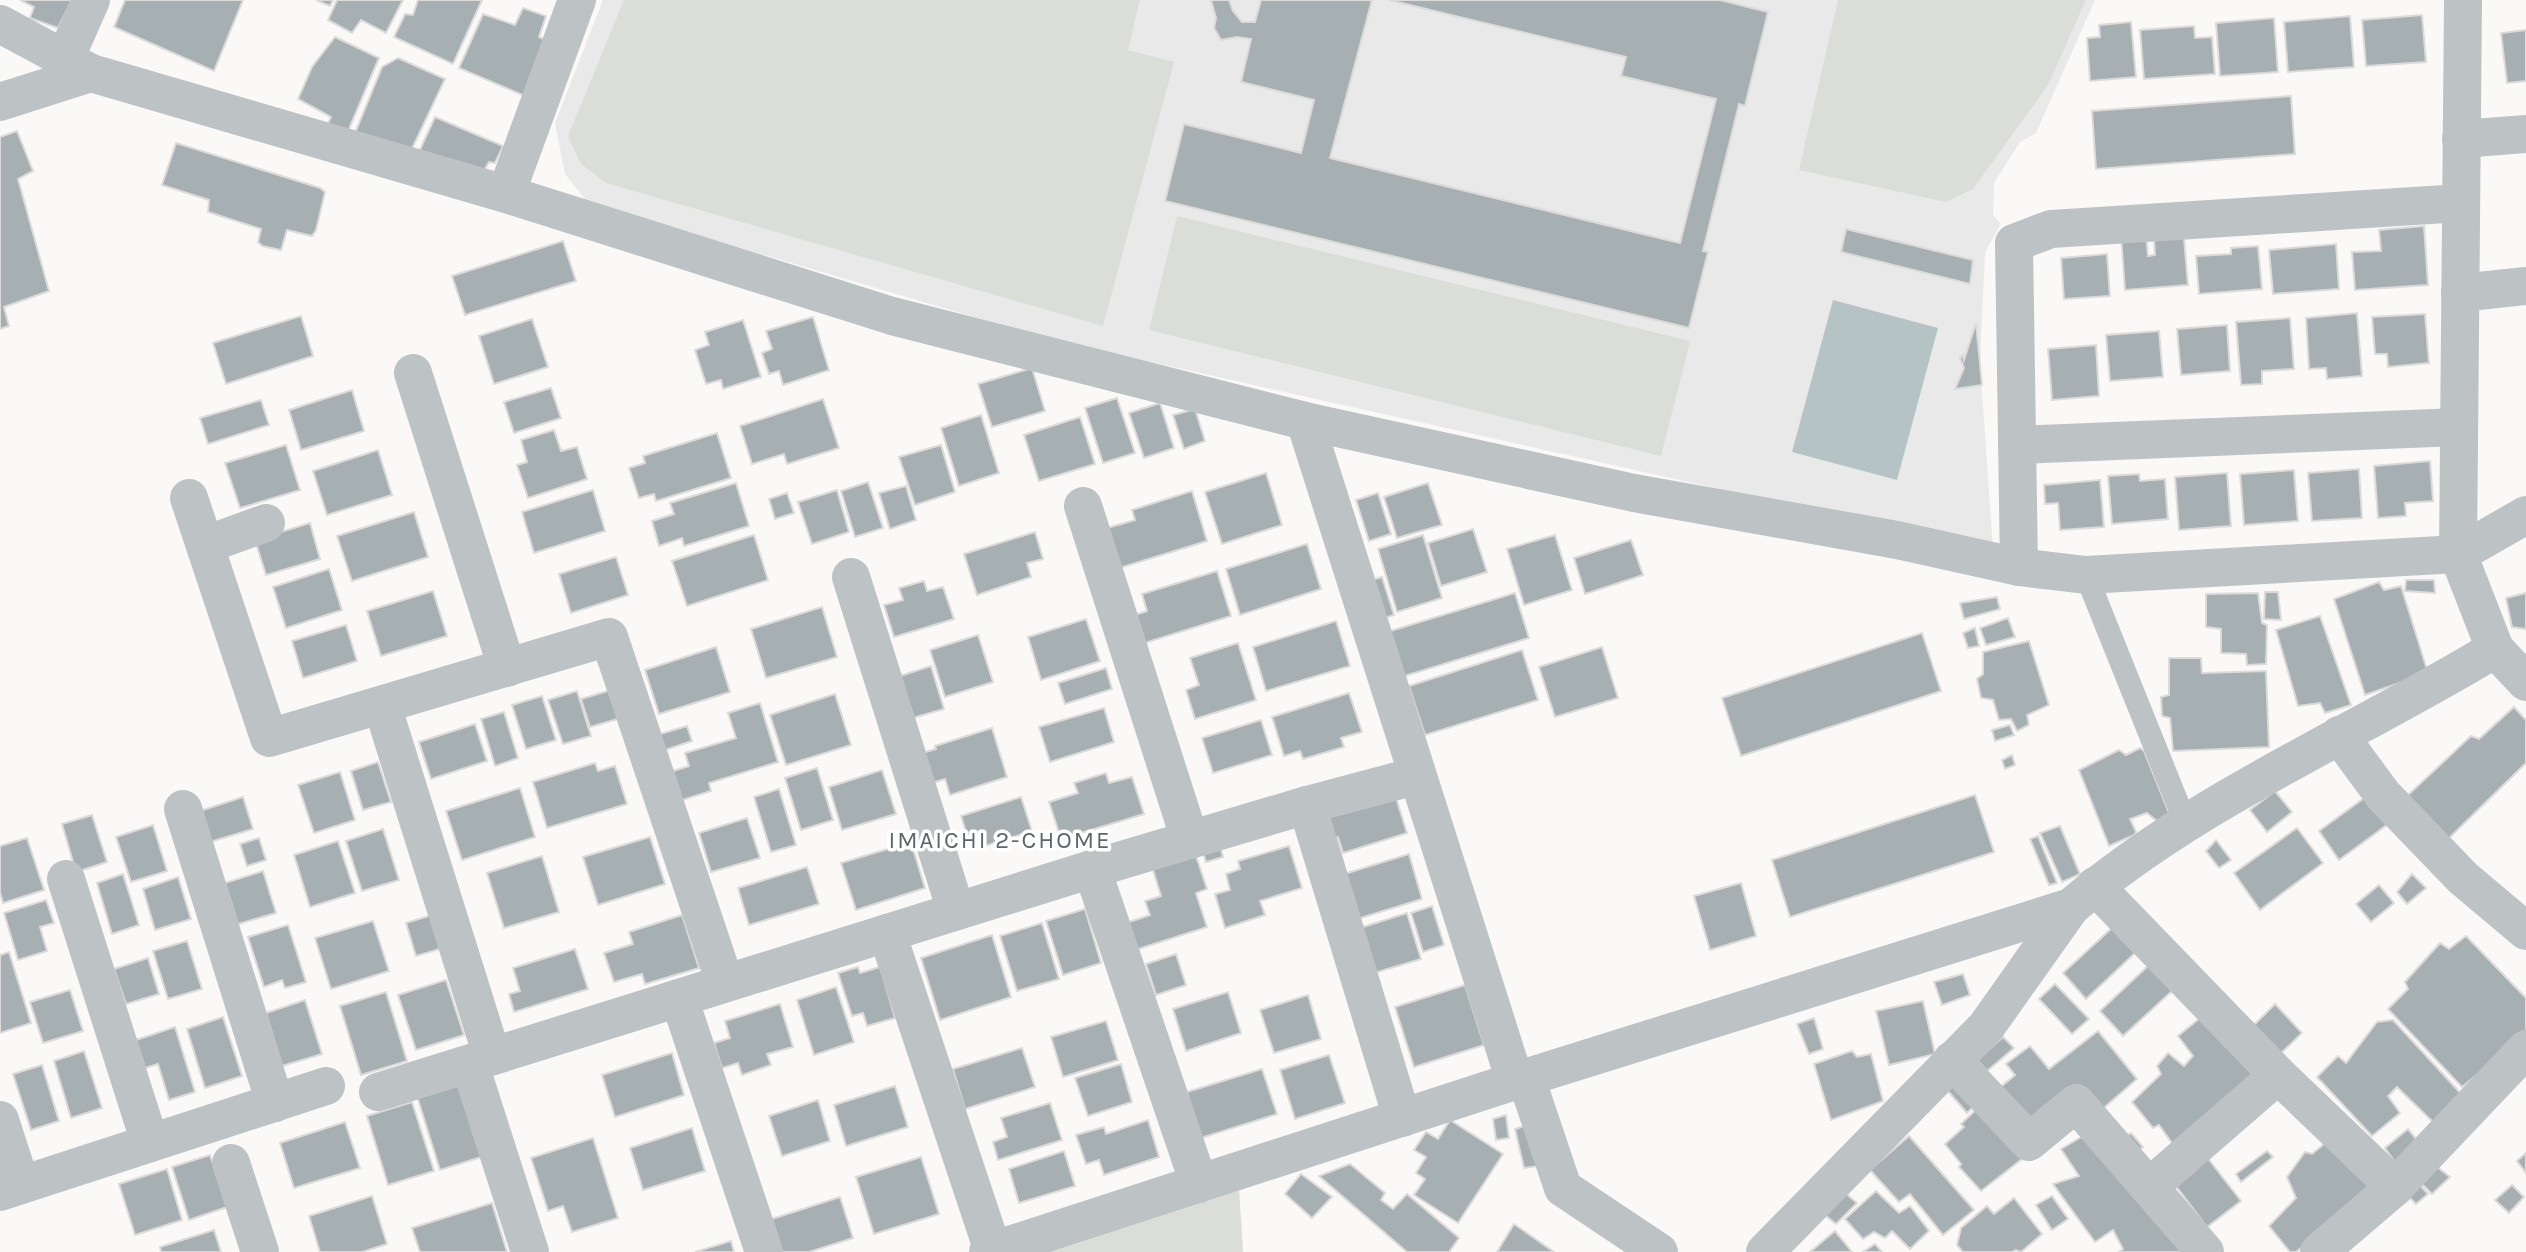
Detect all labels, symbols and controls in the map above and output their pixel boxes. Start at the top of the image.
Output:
district label: IMAICHI 2-CHOME [888,826,1112,854]

